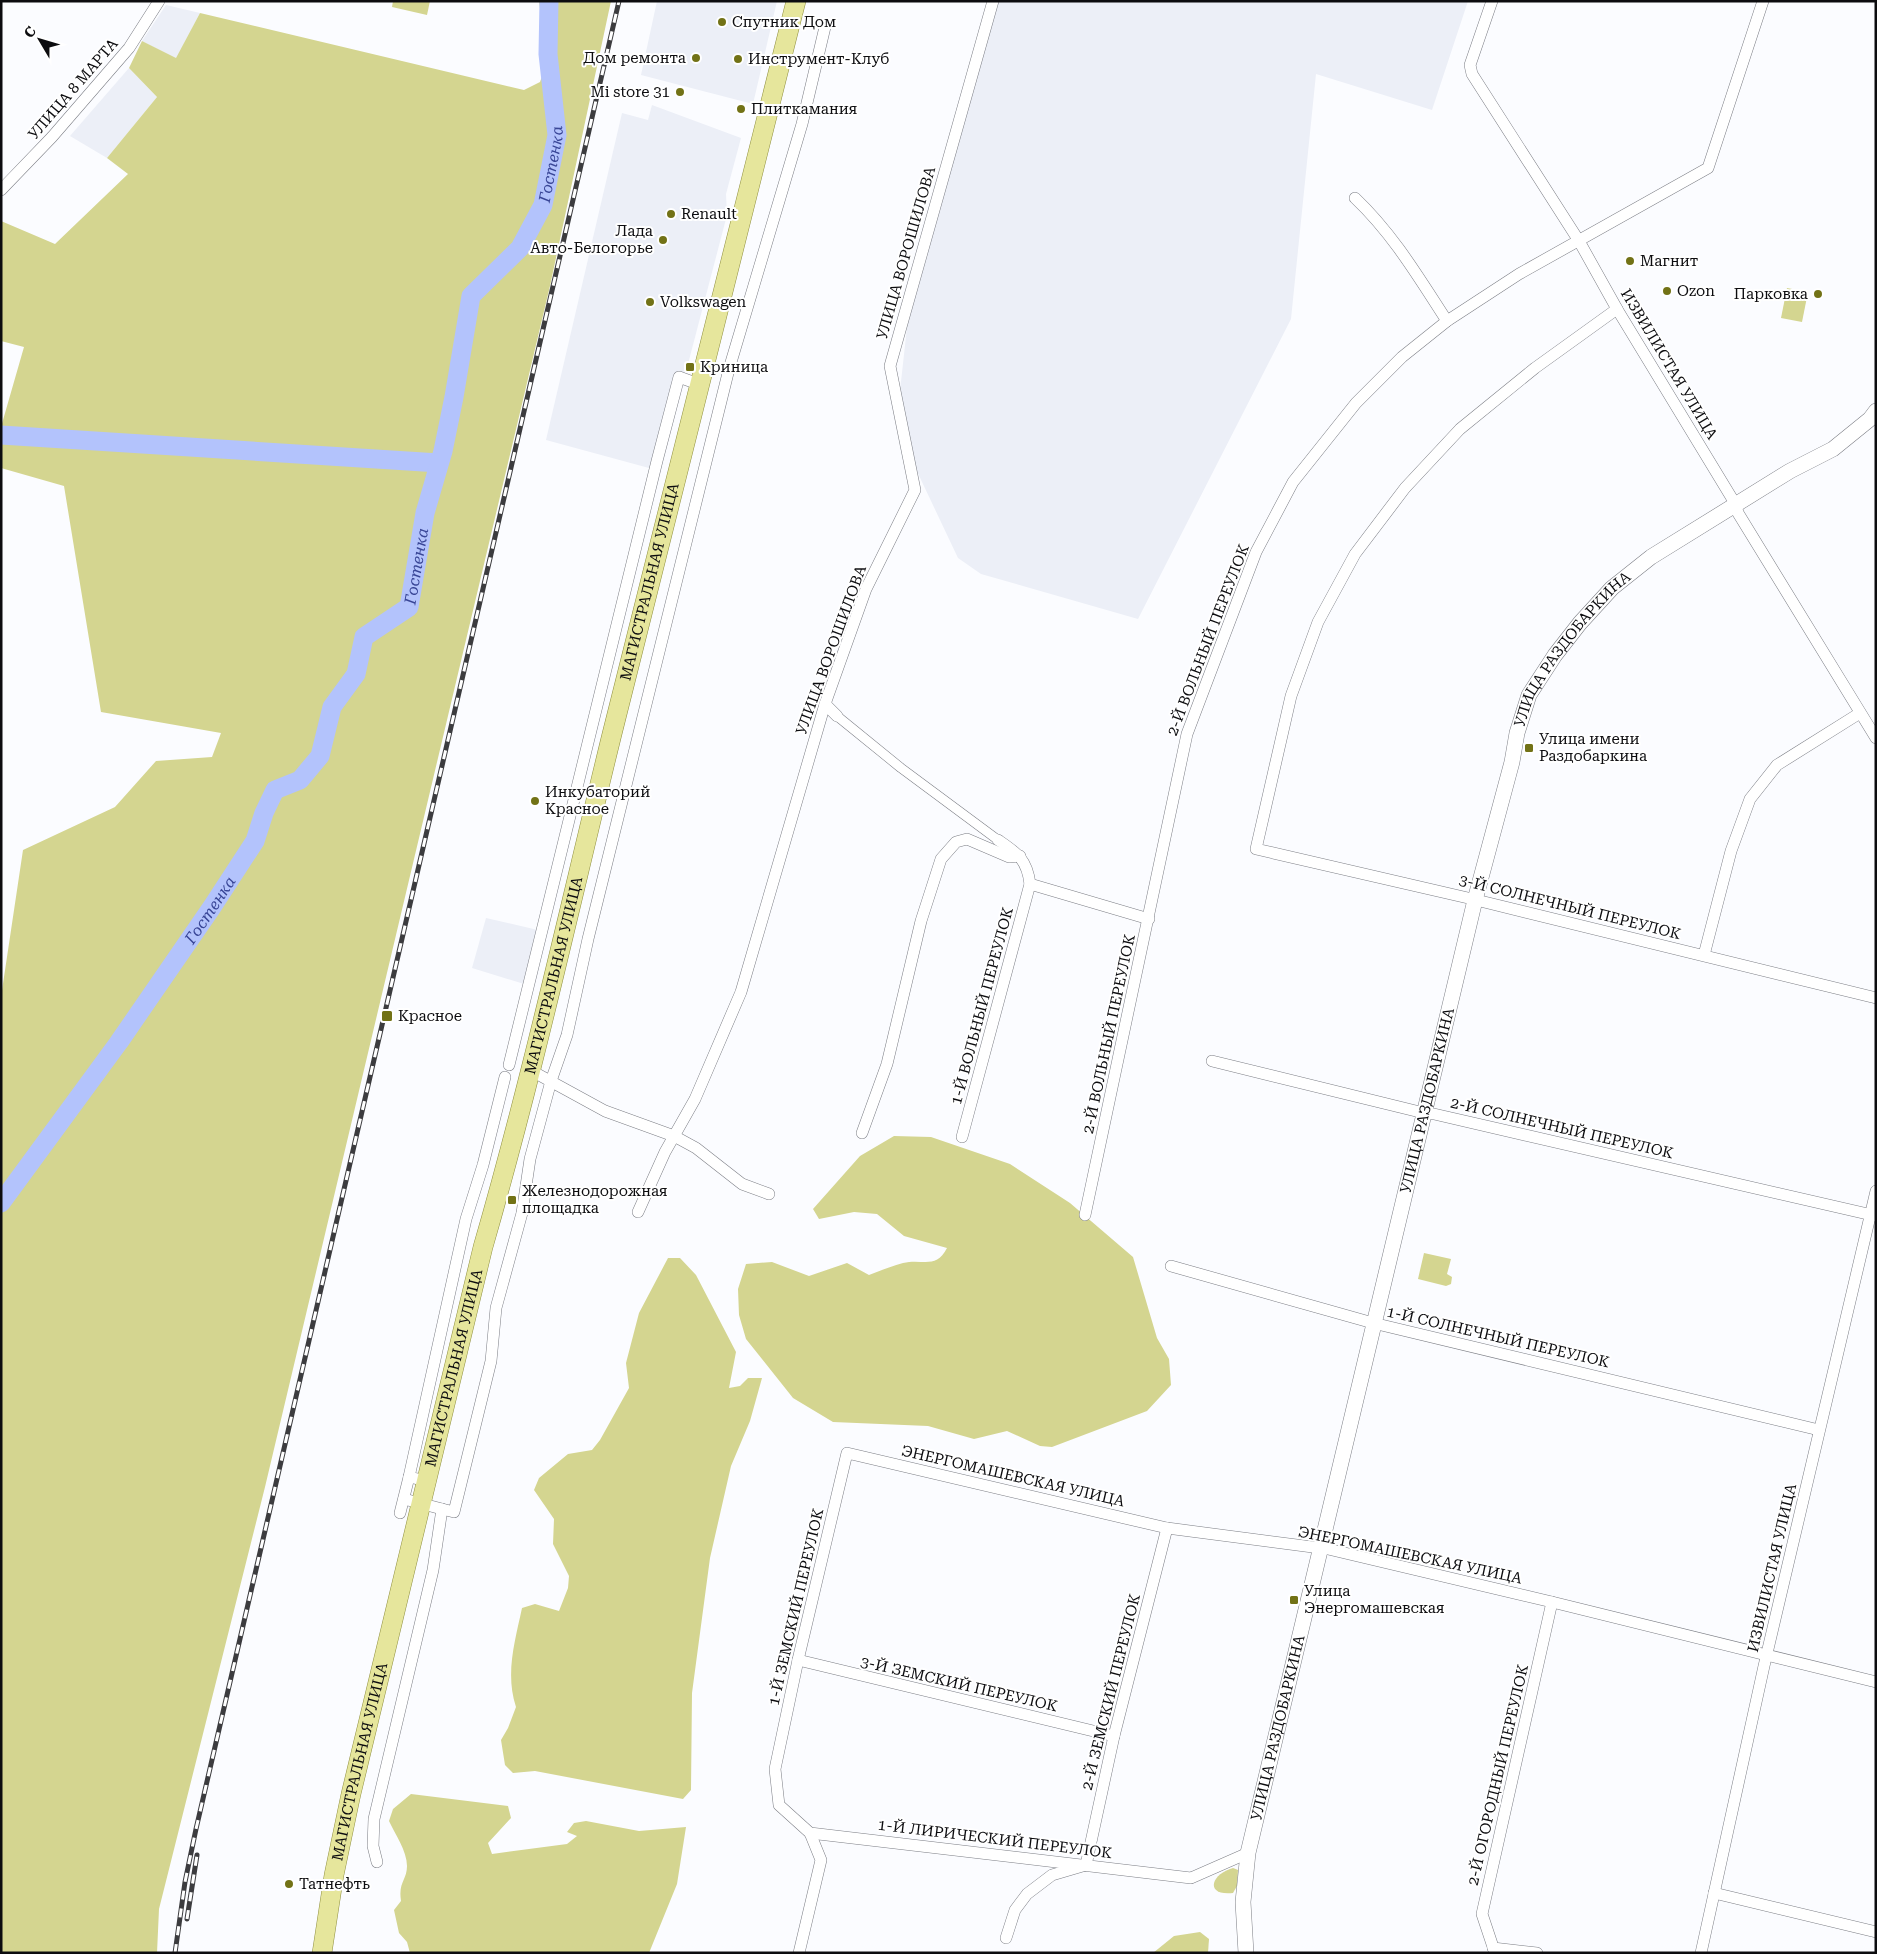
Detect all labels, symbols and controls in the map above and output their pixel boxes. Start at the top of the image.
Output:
place label: Спутник Дом [732,13,836,31]
north arrow [15,15,65,65]
marker: Спутник Дом [716,16,728,28]
text: С [20,23,39,41]
street label: УЛИЦА 8 МАРТА [24,35,122,143]
place label: Дом ремонта [583,49,686,67]
place label: Инструмент-Клуб [748,50,889,68]
marker: Дом ремонта [690,52,702,64]
marker: Инструмент-Клуб [732,53,744,65]
place label: Mi store 31 [590,83,670,101]
marker: Mi store 31 [674,86,686,98]
place label: Плиткамания [751,100,857,118]
marker: Плиткамания [735,103,747,115]
water label: Гостенка [534,125,567,205]
street label: УЛИЦА ВОРОШИЛОВА [873,164,939,341]
place label: Renault [681,205,737,223]
marker: Renault [665,208,677,220]
place label: Лада Авто-Белогорье [530,222,653,257]
marker: Лада Авто-Белогорье [657,234,669,246]
place label: Магнит [1640,252,1698,270]
marker: Магнит [1624,255,1636,267]
place label: Ozon [1677,282,1715,300]
street label: ИЗВИЛИСТАЯ УЛИЦА [1617,285,1721,443]
marker: Ozon [1661,285,1673,297]
place label: Парковка [1734,285,1808,303]
marker: Парковка [1812,288,1824,300]
place label: Volkswagen [660,293,747,311]
marker: Volkswagen [644,296,656,308]
place label: Криница [700,358,768,376]
marker: Криница [684,361,696,373]
street label: МАГИСТРАЛЬНАЯ УЛИЦА [616,481,683,683]
water label: Гостенка [400,526,432,607]
street label: 2-Й ВОЛЬНЫЙ ПЕРЕУЛОК [1163,542,1253,738]
street label: УЛИЦА ВОРОШИЛОВА [792,562,870,737]
street label: УЛИЦА РАЗДОБАРКИНА [1510,568,1635,729]
place label: Улица имени Раздобаркина [1539,730,1647,765]
marker: Улица имени Раздобаркина [1523,742,1535,754]
place label: Инкубаторий Красное [545,783,650,818]
marker: Инкубаторий Красное [529,795,541,807]
street label: 3-Й СОЛНЕЧНЫЙ ПЕРЕУЛОК [1457,871,1683,943]
water label: Гостенка [180,872,239,948]
street label: МАГИСТРАЛЬНАЯ УЛИЦА [521,874,586,1076]
street label: 1-Й ВОЛЬНЫЙ ПЕРЕУЛОК [947,905,1017,1107]
street label: 2-Й ВОЛЬНЫЙ ПЕРЕУЛОК [1079,933,1139,1135]
street label: УЛИЦА РАЗДОБАРКИНА [1397,1005,1458,1195]
place label: Красное [398,1007,462,1025]
marker: Красное [380,1009,394,1023]
street label: 2-Й СОЛНЕЧНЫЙ ПЕРЕУЛОК [1449,1094,1675,1162]
place label: Железнодорожная площадка [522,1182,668,1217]
marker: Железнодорожная площадка [506,1194,518,1206]
street label: МАГИСТРАЛЬНАЯ УЛИЦА [421,1267,486,1469]
street label: 1-Й СОЛНЕЧНЫЙ ПЕРЕУЛОК [1385,1303,1611,1371]
street label: ЭНЕРГОМАШЕВСКАЯ УЛИЦА [900,1442,1127,1511]
street label: ИЗВИЛИСТАЯ УЛИЦА [1744,1481,1800,1654]
street label: 1-Й ЗЕМСКИЙ ПЕРЕУЛОК [765,1507,827,1707]
street label: ЭНЕРГОМАШЕВСКАЯ УЛИЦА [1296,1522,1524,1588]
place label: Улица Энергомашевская [1304,1582,1445,1617]
street label: 2-Й ЗЕМСКИЙ ПЕРЕУЛОК [1078,1592,1144,1792]
marker: Улица Энергомашевская [1288,1594,1300,1606]
street label: УЛИЦА РАЗДОБАРКИНА [1247,1633,1309,1822]
street label: 3-Й ЗЕМСКИЙ ПЕРЕУЛОК [859,1653,1059,1715]
street label: МАГИСТРАЛЬНАЯ УЛИЦА [328,1660,391,1863]
street label: 2-Й ОГОРОДНЫЙ ПЕРЕУЛОК [1464,1663,1532,1887]
street label: 1-Й ЛИРИЧЕСКИЙ ПЕРЕУЛОК [877,1816,1113,1862]
place label: Татнефть [299,1875,370,1893]
marker: Татнефть [283,1878,295,1890]

